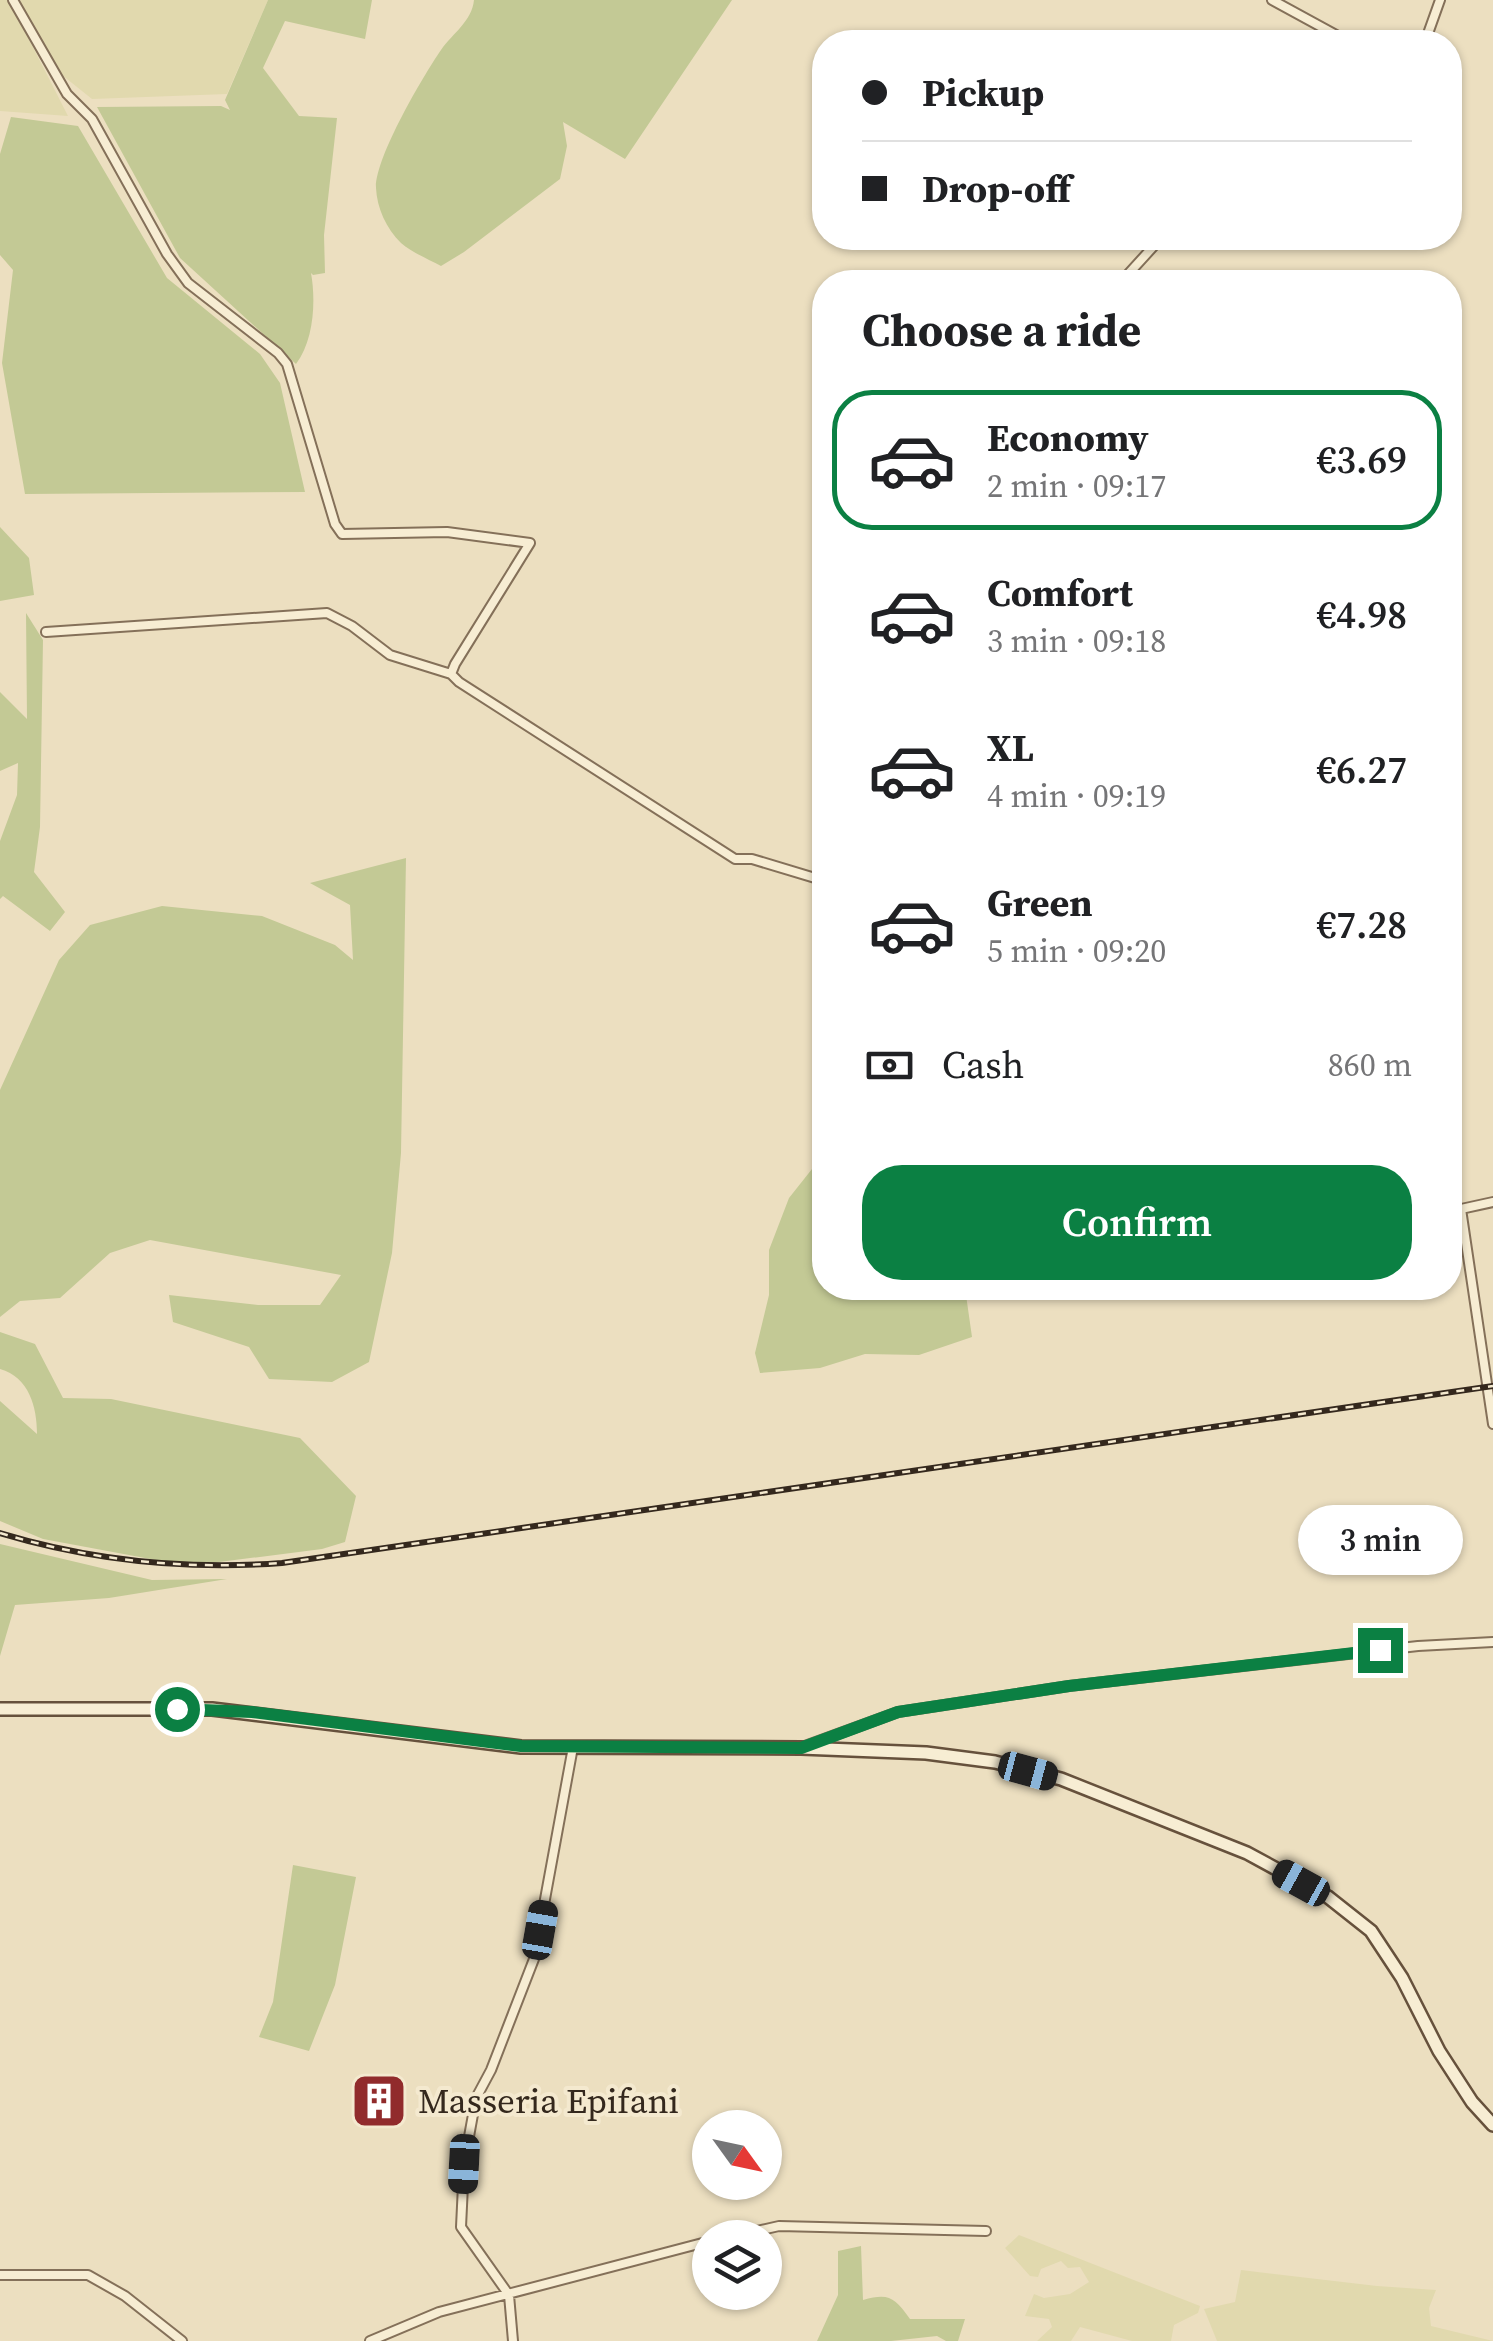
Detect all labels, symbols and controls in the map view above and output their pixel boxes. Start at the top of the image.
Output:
text: Pickup [922,67,1044,119]
text: Drop-off [922,163,1071,215]
text: Choose a ride [862,299,1141,361]
text: Economy [987,412,1149,464]
icon: car [867,415,957,505]
text: €3.69 [1317,434,1407,486]
text: 2 min · 09:17 [987,464,1166,508]
text: Comfort [987,567,1133,619]
icon: car [867,570,957,660]
text: €4.98 [1317,589,1407,641]
text: 3 min · 09:18 [987,619,1166,663]
text: XL [987,722,1034,774]
icon: car [867,725,957,815]
text: €6.27 [1317,744,1407,796]
text: 4 min · 09:19 [987,774,1166,818]
text: Green [987,877,1093,929]
icon: car [867,880,957,970]
text: €7.28 [1317,899,1407,951]
text: 5 min · 09:20 [987,929,1166,973]
icon: cash [862,1038,917,1093]
text: Cash [942,1039,1024,1091]
text: 860 m [1328,1043,1412,1087]
button: Confirm [862,1165,1412,1280]
callout: 3 min [1298,1505,1462,1575]
text: 3 min [1339,1518,1422,1562]
route end [1358,1628,1403,1673]
route start [155,1687,200,1732]
car [995,1749,1061,1793]
car [1267,1855,1335,1911]
car [520,1898,560,1962]
building icon: Masseria Epifani [349,2071,409,2131]
place label: Masseria Epifani [418,2077,679,2125]
north arrow [692,2110,782,2200]
map controls [692,2110,782,2310]
car [447,2133,481,2195]
button: layers [692,2220,782,2310]

